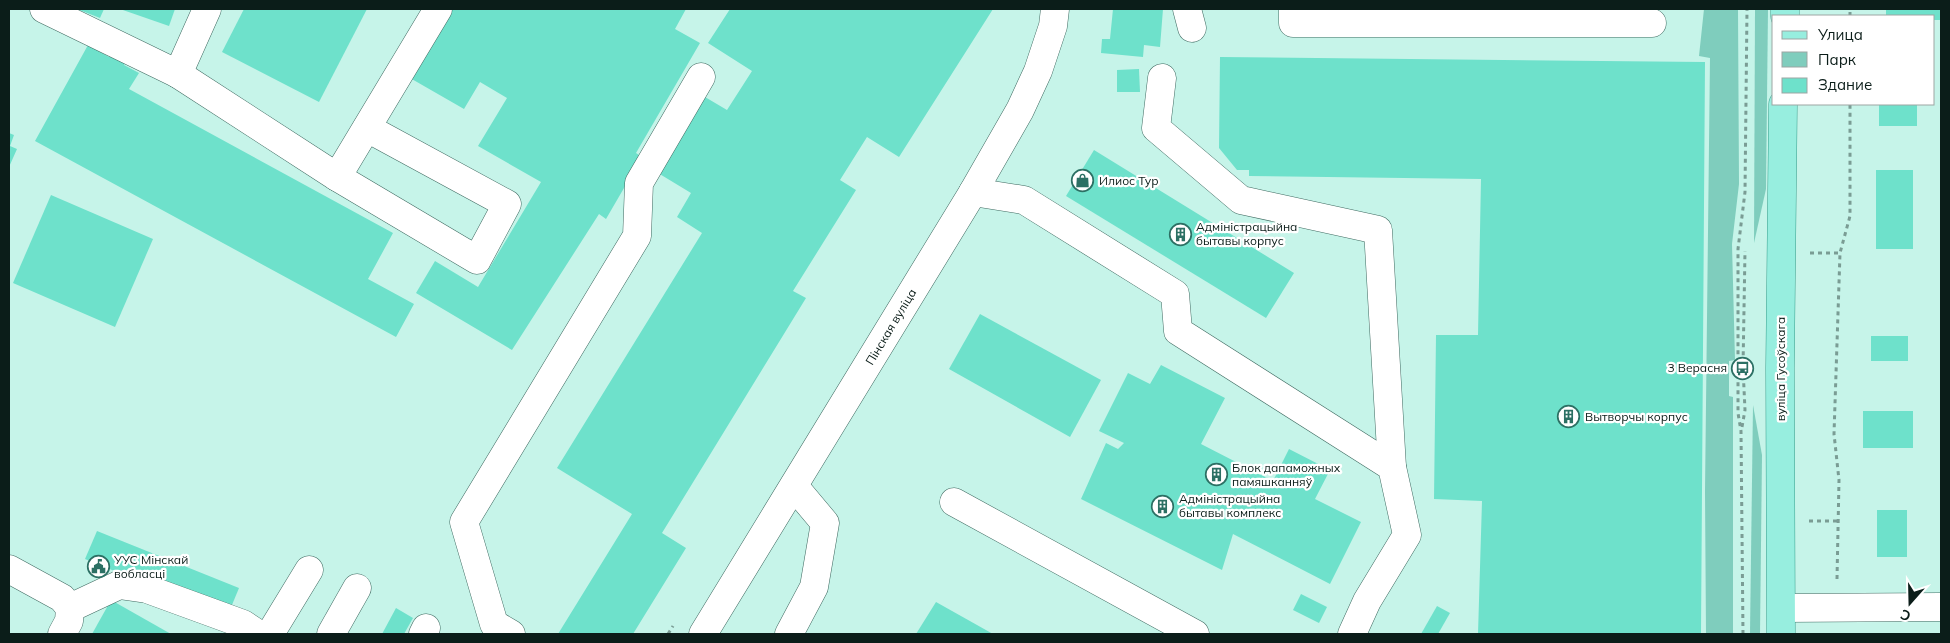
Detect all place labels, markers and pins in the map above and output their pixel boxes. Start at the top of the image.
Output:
shop icon: Илиос Тур [1071,169,1095,193]
place label: Илиос Тур [1099,173,1159,188]
place label: Адміністрацыйна бытавы корпус [1196,219,1297,248]
building icon: Адміністрацыйна бытавы корпус [1168,222,1192,246]
bus stop icon: 3 Верасня [1731,356,1755,380]
place label: 3 Верасня [1667,360,1727,375]
building icon: Вытворчы корпус [1557,405,1581,429]
place label: Вытворчы корпус [1585,409,1688,424]
place label: Блок дапаможных памяшканняў [1232,460,1341,489]
building icon: Блок дапаможных памяшканняў [1204,463,1228,487]
place label: Адміністрацыйна бытавы комплекс [1179,491,1281,520]
building icon: Адміністрацыйна бытавы комплекс [1151,494,1175,518]
place label: УУС Мінскай вобласці [113,552,188,581]
public building icon: УУС Мінскай вобласці [86,555,110,579]

